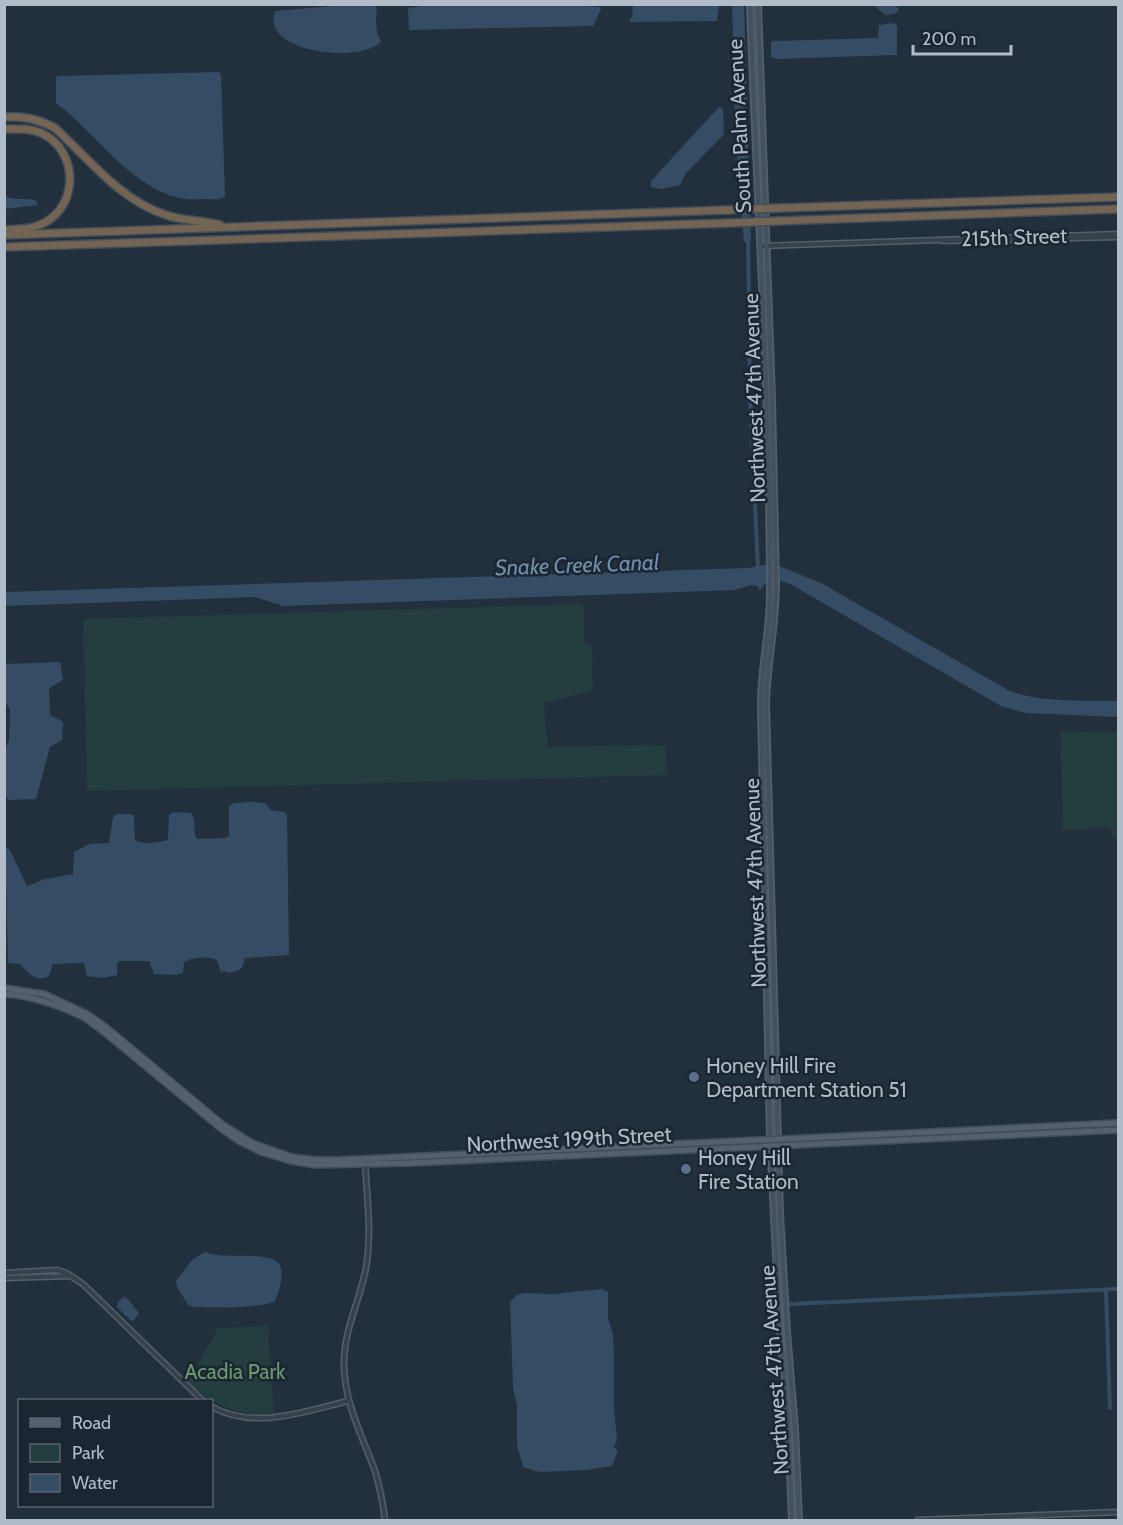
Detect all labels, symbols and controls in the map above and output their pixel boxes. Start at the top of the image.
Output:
scale bar [913,18,1010,56]
text: 200 m [922,28,976,50]
street label: South Palm Avenue [722,38,756,214]
street label: 215th Street [960,223,1068,251]
street label: Northwest 47th Avenue [738,292,770,503]
water label: Snake Creek Canal [494,549,660,581]
street label: Northwest 47th Avenue [739,777,771,988]
place label: Honey Hill Fire Department Station 51 [706,1053,907,1102]
marker: Honey Hill Fire Department Station 51 [687,1070,701,1084]
street label: Northwest 199th Street [466,1121,672,1157]
place label: Honey Hill Fire Station [698,1145,799,1194]
marker: Honey Hill Fire Station [679,1162,693,1176]
street label: Northwest 47th Avenue [754,1264,794,1476]
park label: Acadia Park [184,1359,286,1384]
legend [18,1399,213,1507]
text: Road [72,1412,111,1434]
text: Park [72,1442,105,1464]
text: Water [72,1472,118,1494]

